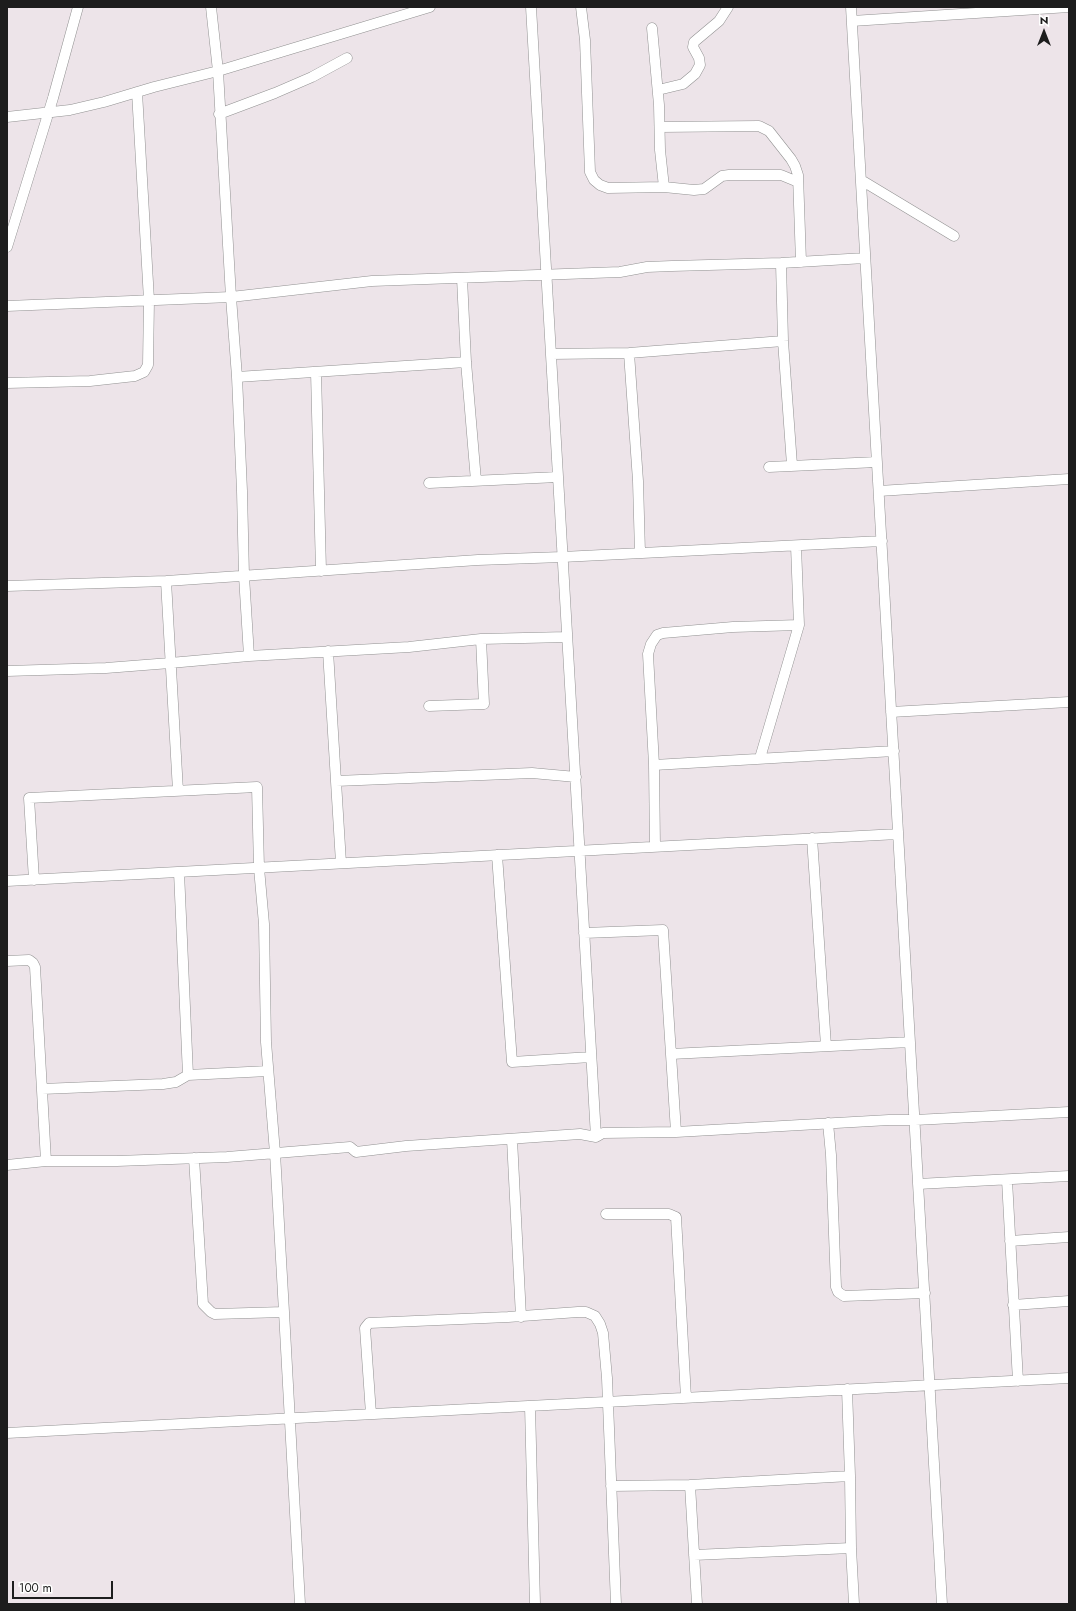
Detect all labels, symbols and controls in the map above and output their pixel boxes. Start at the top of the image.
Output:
north arrow [1024,12,1064,52]
text: N [1040,12,1048,28]
scale bar [14,1573,115,1599]
text: 100 m [19,1579,52,1597]

